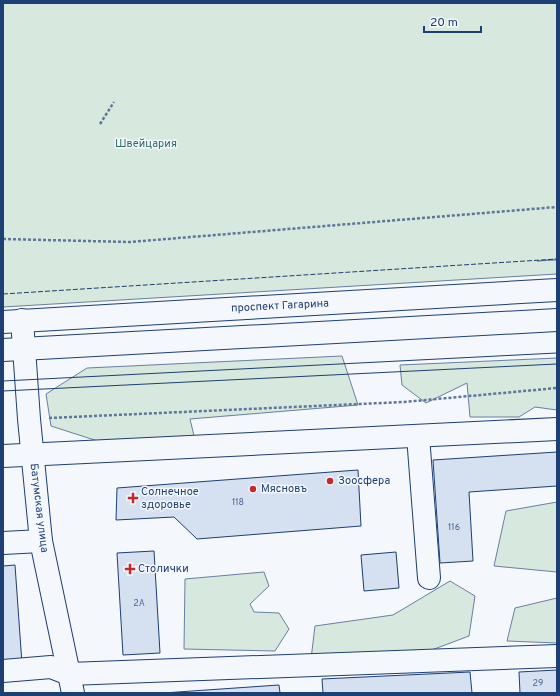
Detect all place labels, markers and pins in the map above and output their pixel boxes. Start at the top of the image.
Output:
place label: Зоосфера [338,474,390,488]
marker: Зоосфера [325,476,335,486]
place label: Мясновъ [261,482,307,496]
marker: Мясновъ [248,484,258,494]
place label: Солнечное здоровье [141,485,199,512]
marker: Солнечное здоровье [128,493,138,503]
place label: Столички [138,562,189,576]
marker: Столички [125,564,135,574]

